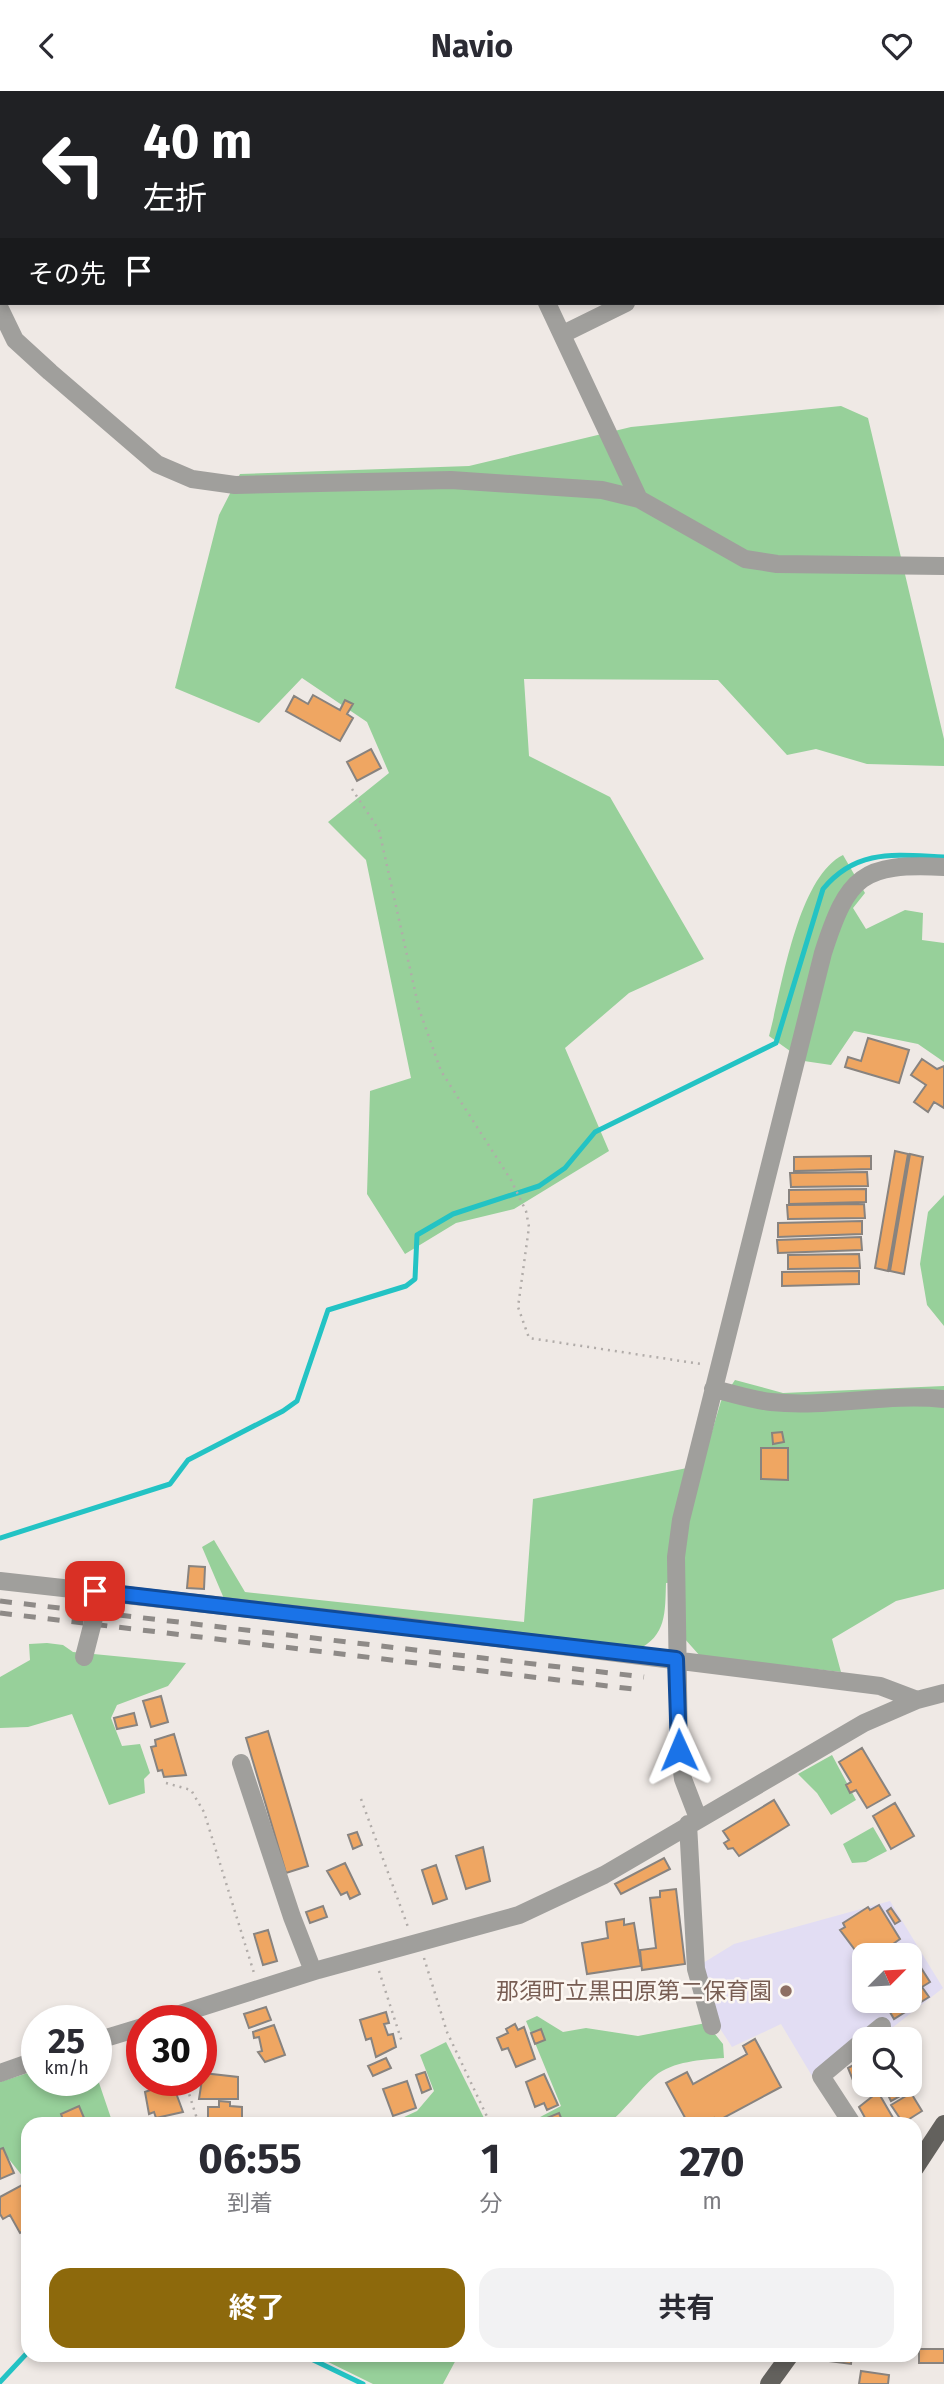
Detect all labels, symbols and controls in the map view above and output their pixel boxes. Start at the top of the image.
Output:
icon: back [28,27,66,65]
text: Navio [431,27,513,65]
icon: heart [878,27,916,65]
text: 40 m [143,112,252,171]
icon: left [28,119,119,210]
text: 左折 [143,179,207,217]
icon: arrive [120,252,158,290]
text: その先 [28,259,106,290]
pin [65,1561,125,1621]
icon: arrive [76,1572,114,1610]
position arrow [642,1713,716,1787]
north arrow [852,1943,922,2013]
map controls [852,1943,922,2097]
place label: 那須町立黒田原第二保育園 [496,1977,772,2005]
marker: 那須町立黒田原第二保育園 [778,1983,794,1999]
speed limit sign: 30 [126,2005,217,2096]
text: 25 [48,2020,85,2062]
button: search [852,2027,922,2097]
text: km/h [44,2057,89,2079]
text: 06:55 [198,2134,302,2184]
text: 1 [481,2134,500,2184]
text: 270 [680,2137,745,2187]
text: m [702,2187,722,2215]
text: 到着 [227,2189,273,2217]
text: 分 [479,2189,502,2217]
button: 終了 [49,2268,465,2348]
button: 共有 [479,2268,894,2348]

